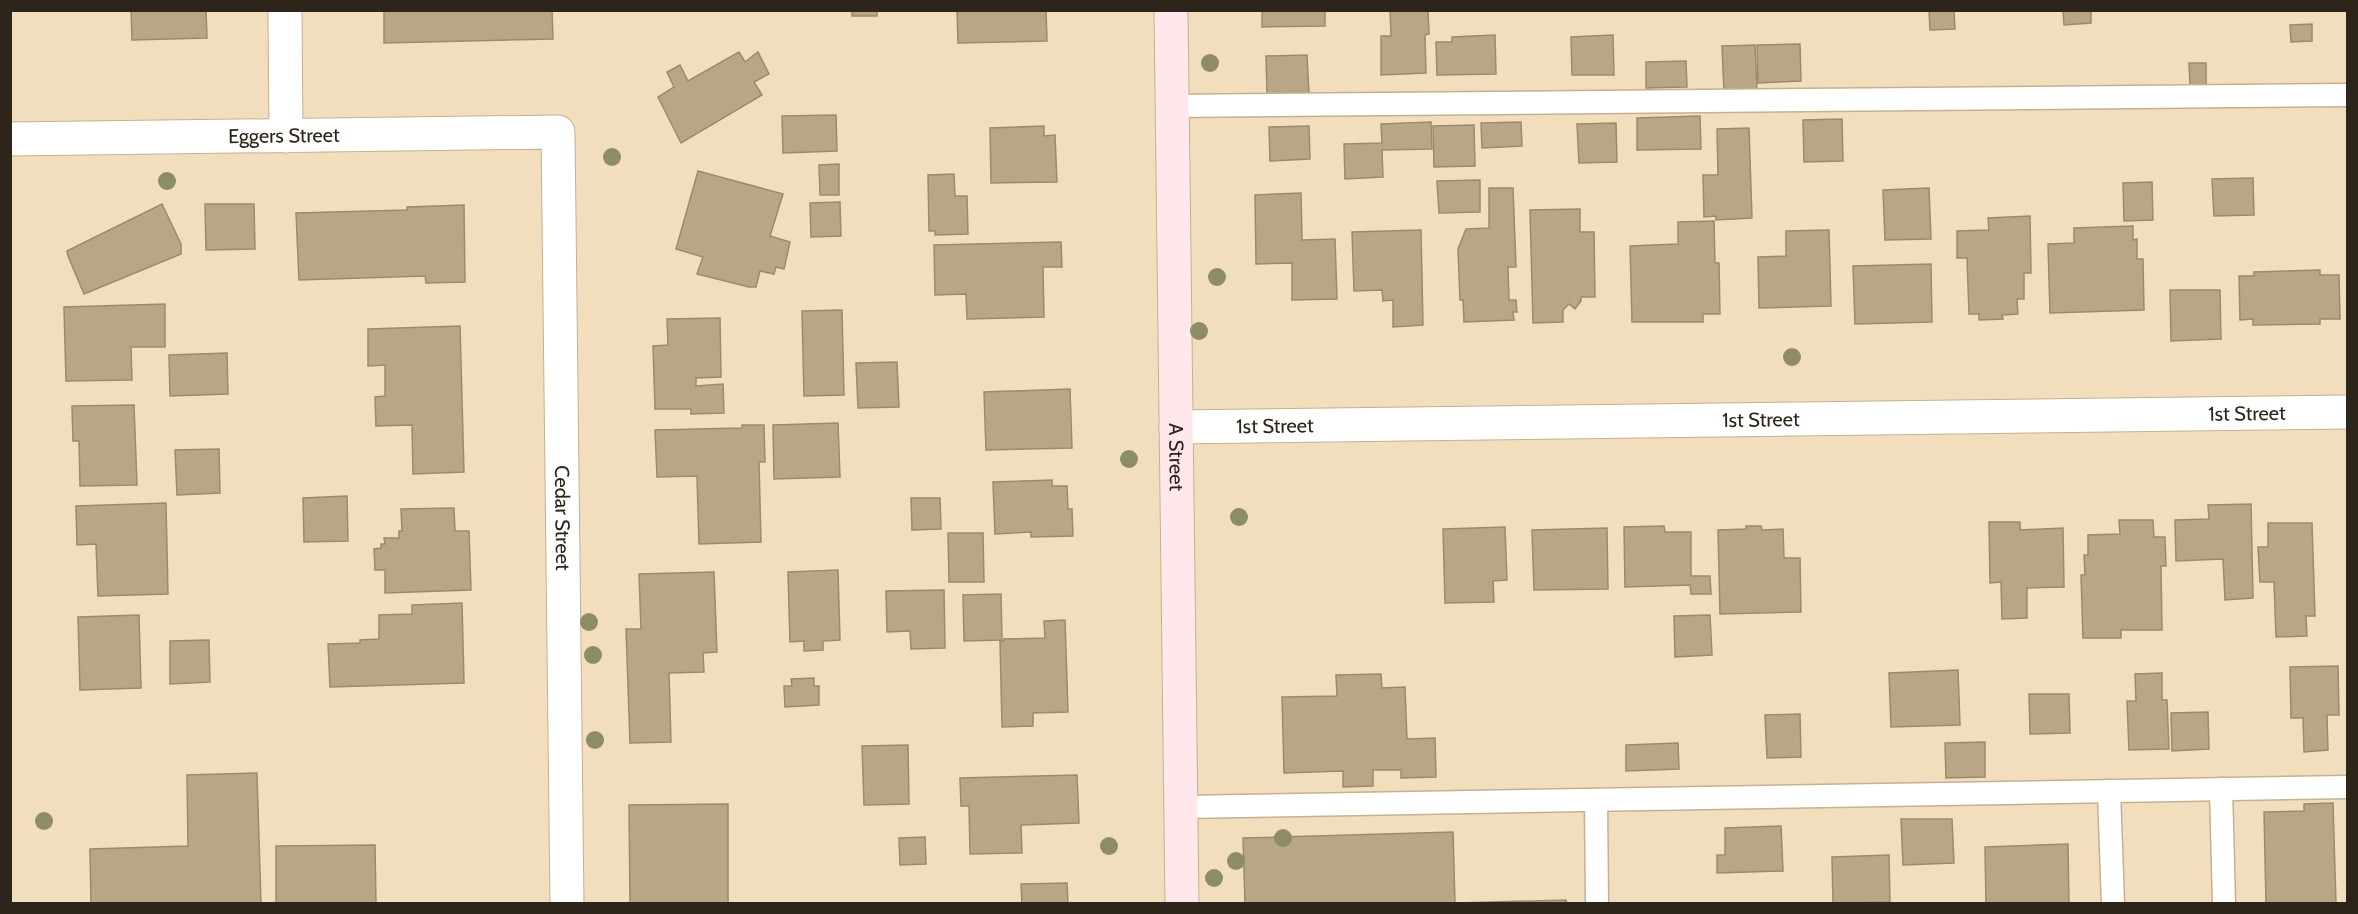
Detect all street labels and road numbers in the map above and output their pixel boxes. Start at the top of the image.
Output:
street label: Eggers Street [228,123,340,148]
street label: 1st Street [2208,401,2286,426]
street label: 1st Street [1722,407,1800,432]
street label: 1st Street [1236,413,1314,438]
street label: A Street [1164,423,1189,492]
street label: Cedar Street [550,465,575,571]

